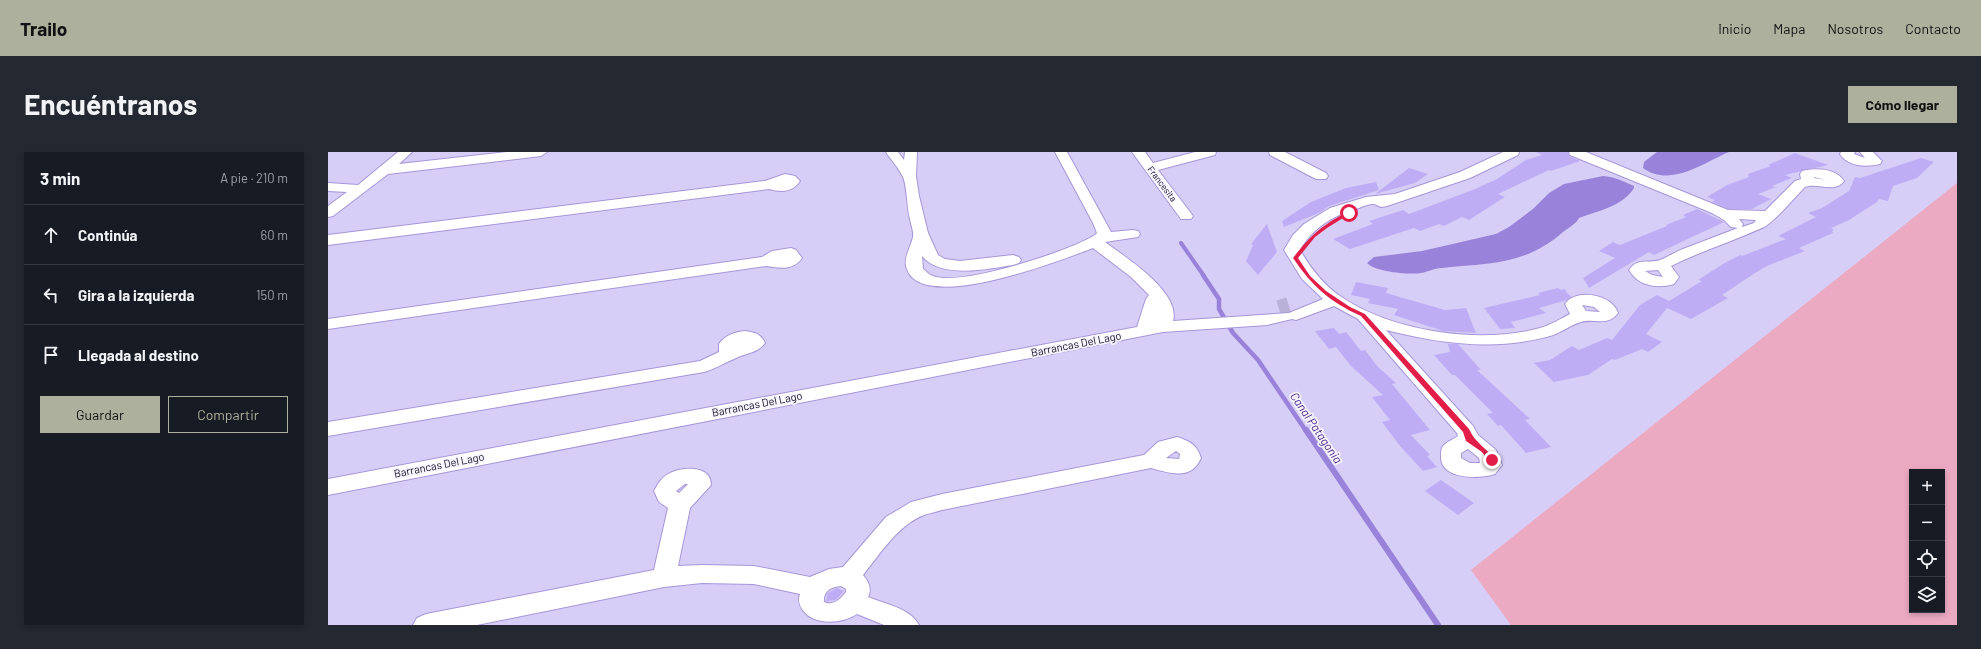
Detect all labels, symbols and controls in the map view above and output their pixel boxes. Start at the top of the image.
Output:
text: Trailo [20,17,67,40]
text: Inicio [1718,20,1751,37]
text: Mapa [1773,20,1805,37]
text: Nosotros [1827,20,1883,37]
text: Contacto [1905,20,1961,37]
button: Cómo llegar [1848,86,1957,123]
text: Encuéntranos [24,87,197,121]
street label: Francesita [1146,164,1179,204]
text: 3 min [40,168,80,188]
text: A pie · 210 m [220,170,288,186]
route start [1340,204,1358,222]
icon: ahead [40,224,62,246]
text: Continúa [78,226,138,244]
text: 60 m [261,227,288,243]
icon: left [40,284,62,306]
text: Gira a la izquierda [78,286,194,304]
text: 150 m [256,287,288,303]
street label: Barrancas Del Lago [1030,328,1122,359]
icon: arrive [40,344,62,366]
text: Llegada al destino [78,346,199,364]
street label: Barrancas Del Lago [711,388,803,419]
water label: Canal Patagonia [1288,389,1346,466]
button: Guardar [40,396,160,433]
button: Compartir [168,396,288,433]
street label: Barrancas Del Lago [393,449,485,480]
route end [1483,451,1501,469]
map controls [1909,469,1945,613]
button: + [1909,469,1945,505]
button: − [1909,505,1945,541]
button: locate [1909,541,1945,577]
button: layers [1909,577,1945,613]

